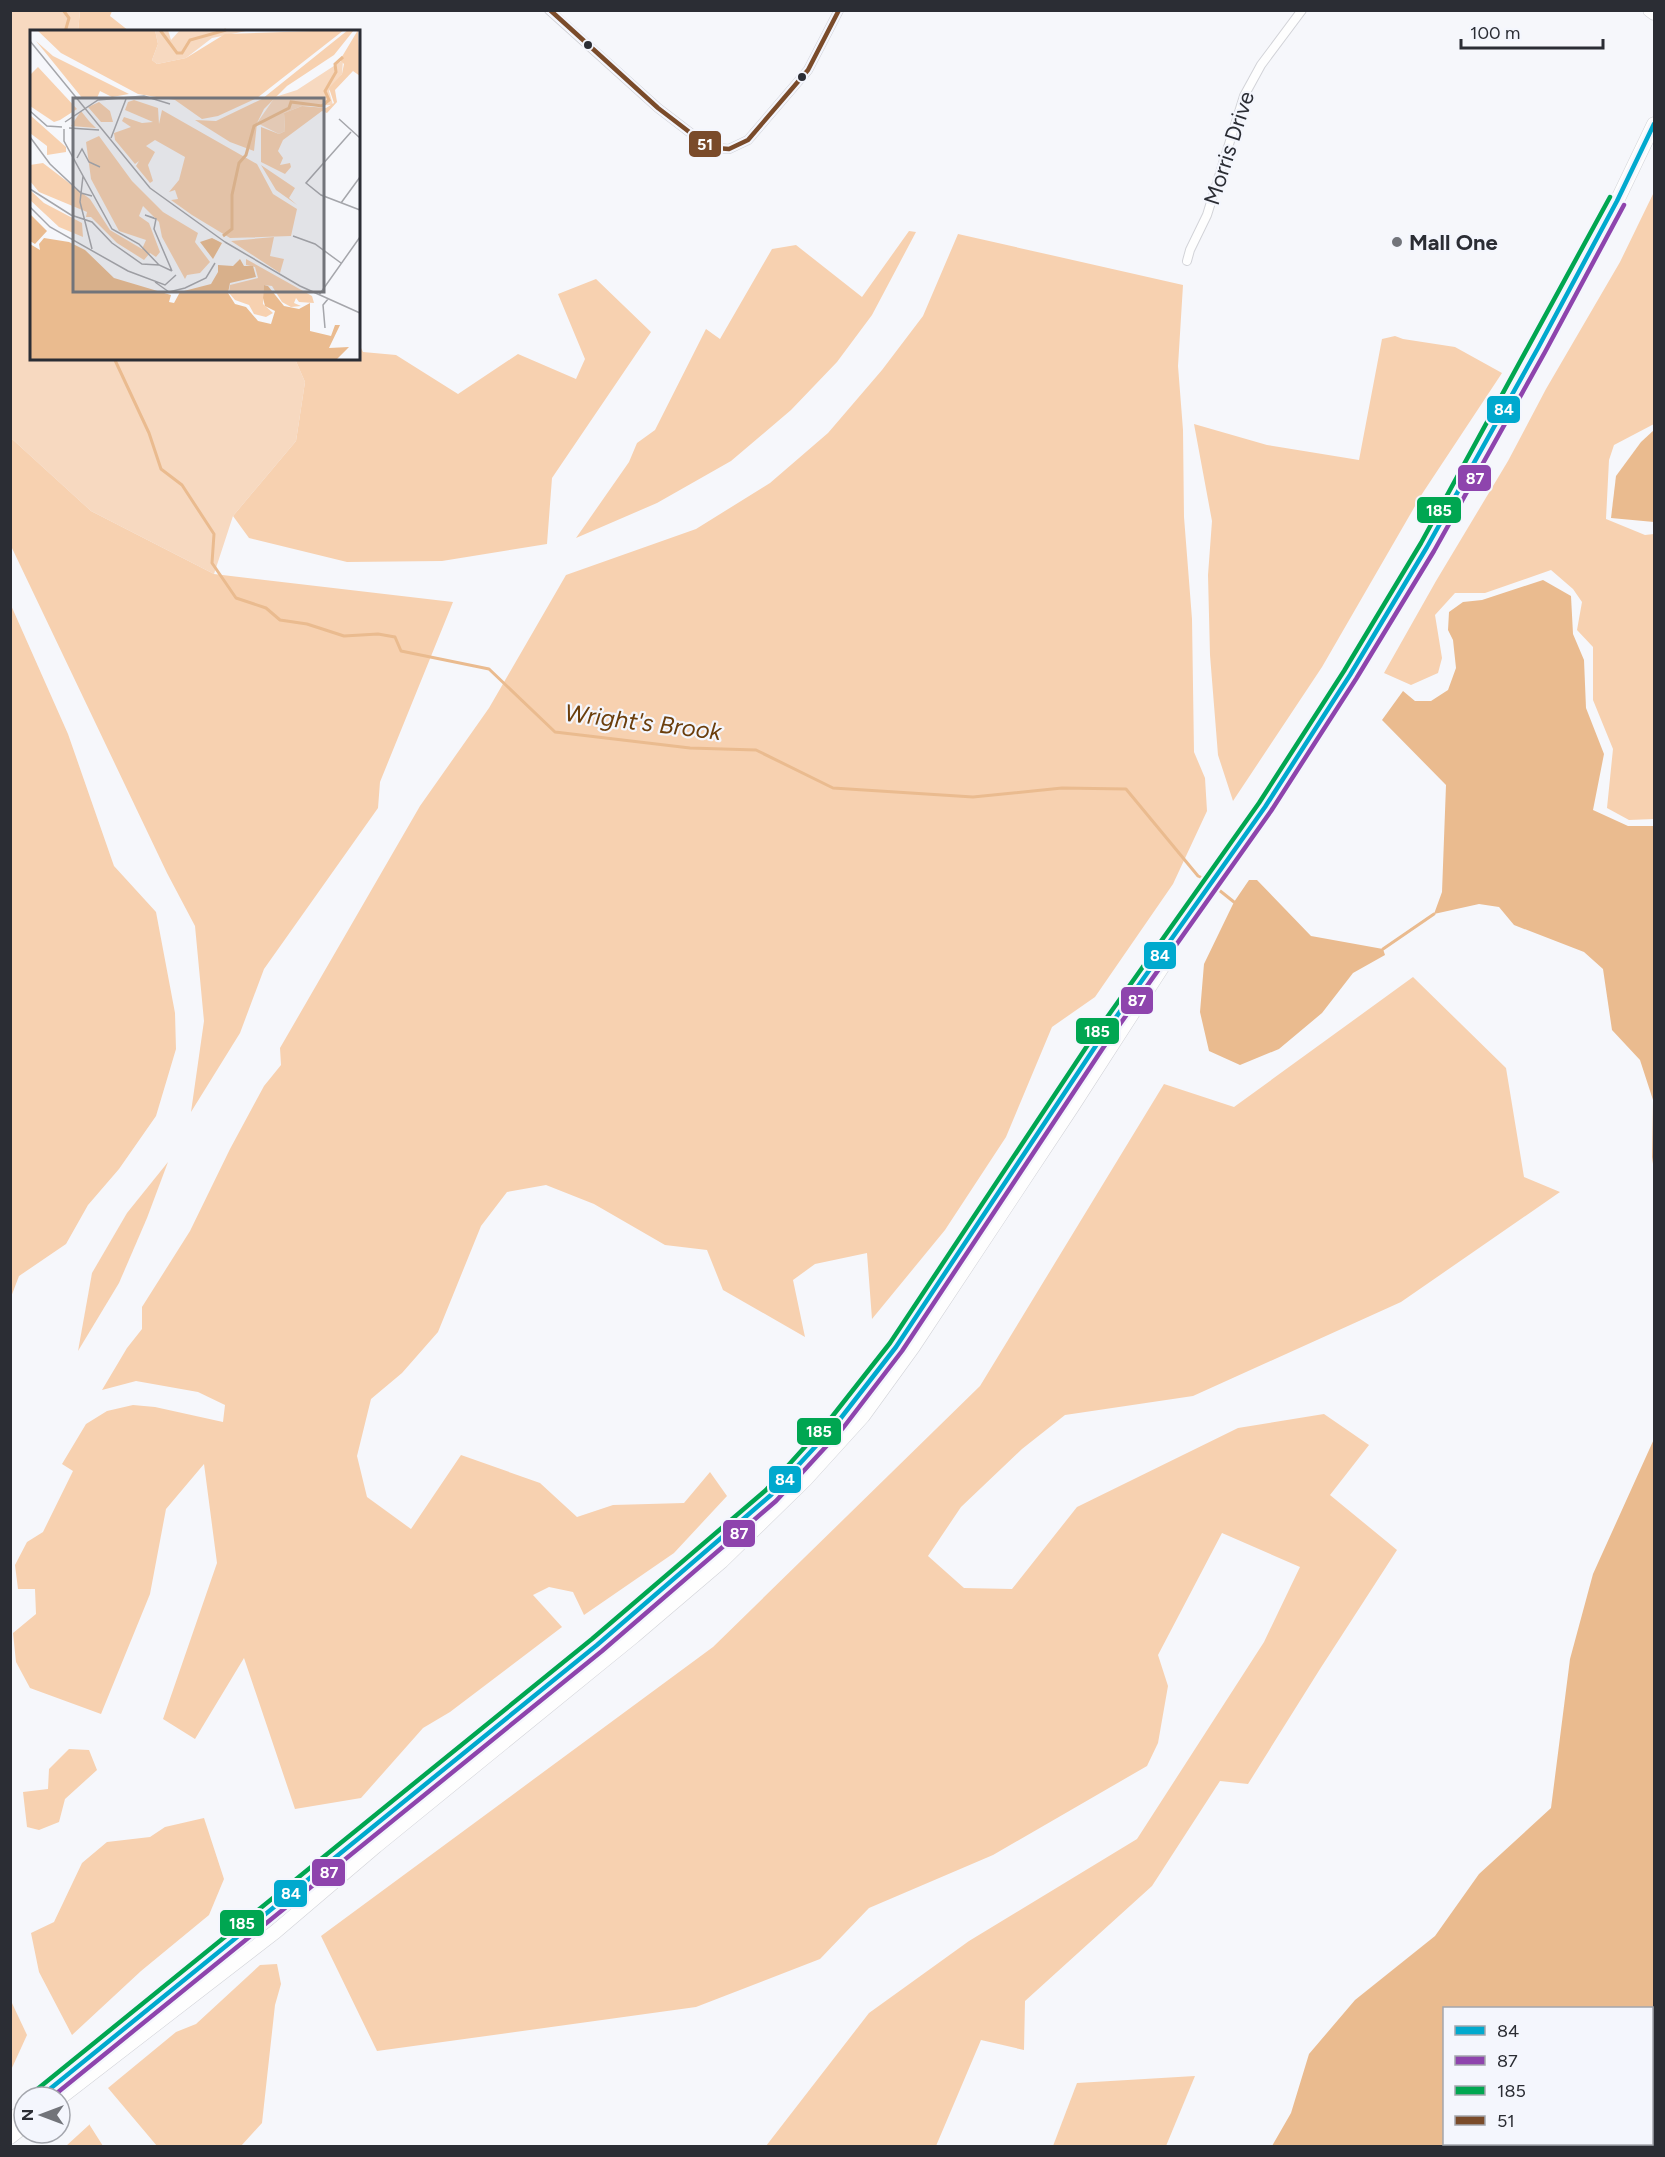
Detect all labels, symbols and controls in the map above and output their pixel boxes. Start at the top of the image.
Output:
scale bar [1461,12,1604,50]
text: 100 m [1470,22,1520,44]
inset map [30,30,360,360]
unlabelled marker [582,39,594,51]
unlabelled marker [796,71,808,83]
street label: Morris Drive [1198,88,1260,208]
line badge: 51 [688,130,722,158]
text: 51 [697,135,713,154]
place label: Mall One [1409,229,1498,256]
marker: Mall One [1390,235,1404,249]
line badge: 84 [1486,395,1521,424]
text: 84 [1494,400,1514,419]
line badge: 87 [1457,464,1492,492]
text: 87 [1466,469,1484,488]
line badge: 185 [1416,496,1462,524]
text: 185 [1426,501,1452,520]
water label: Wright's Brook [563,698,724,746]
line badge: 84 [1143,941,1177,970]
text: 84 [1150,946,1170,965]
line badge: 87 [1120,986,1154,1015]
text: 87 [1128,991,1146,1010]
line badge: 185 [1075,1017,1120,1045]
text: 185 [1084,1022,1110,1041]
line badge: 185 [796,1417,842,1446]
text: 185 [806,1422,832,1441]
line badge: 84 [768,1465,802,1494]
text: 84 [775,1470,795,1489]
line badge: 87 [722,1519,756,1548]
text: 87 [730,1524,748,1543]
line badge: 87 [311,1858,346,1887]
text: 87 [320,1863,338,1882]
line badge: 84 [273,1879,308,1908]
text: 84 [281,1884,301,1903]
line badge: 185 [219,1909,265,1937]
text: 185 [229,1914,255,1933]
legend [1443,2007,1653,2145]
text: 84 [1497,2020,1519,2042]
text: 87 [1497,2050,1518,2072]
text: 185 [1497,2080,1526,2102]
north arrow [12,2085,72,2145]
text: N [18,2109,37,2121]
text: 51 [1497,2110,1515,2132]

